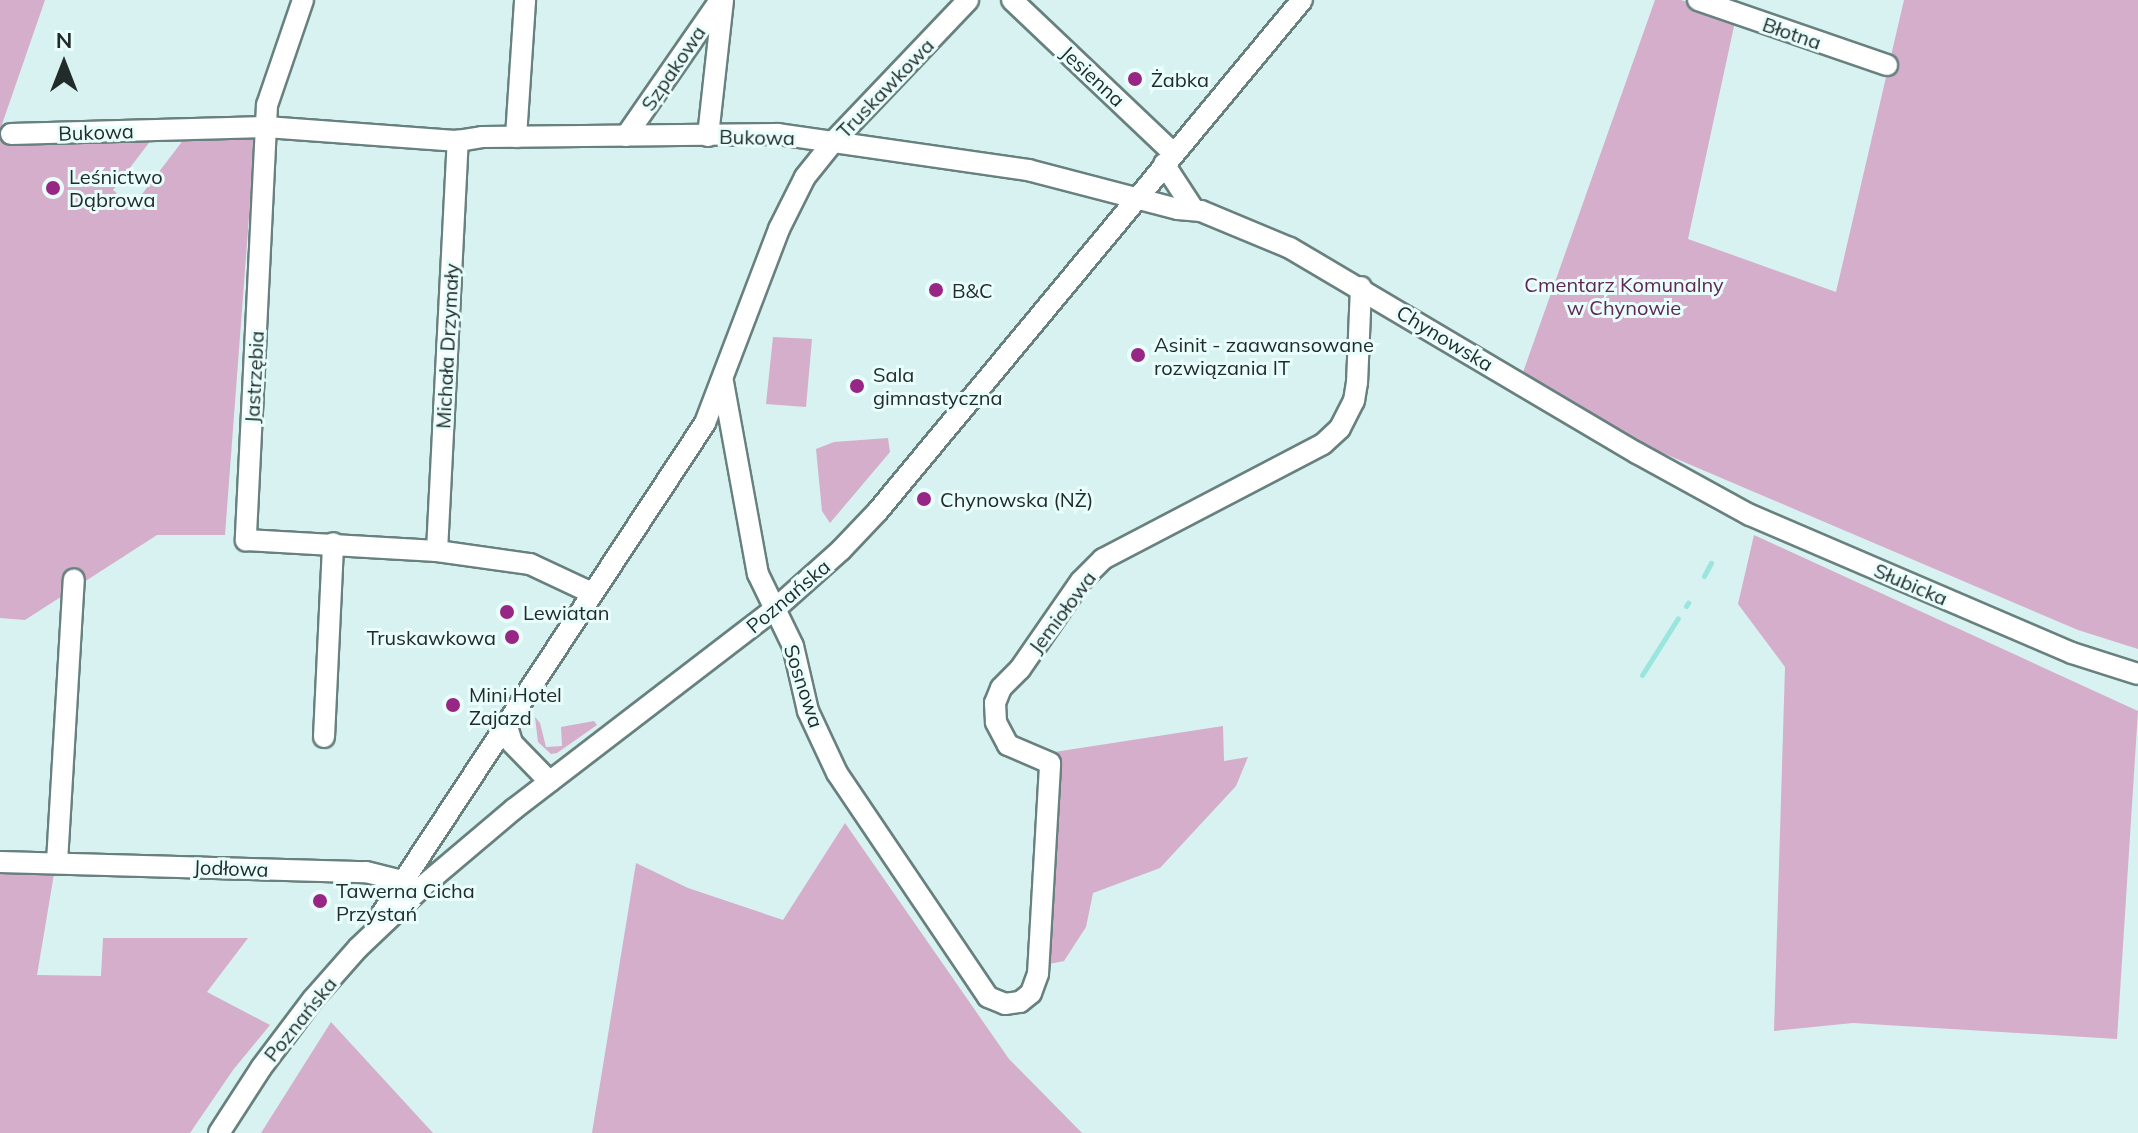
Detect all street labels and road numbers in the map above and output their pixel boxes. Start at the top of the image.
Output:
street label: Błotna [1760,12,1824,54]
street label: Szpakowa [636,21,710,115]
street label: Truskawkowa [831,33,939,143]
street label: Jesienna [1056,40,1130,112]
street label: Bukowa [58,119,134,145]
street label: Bukowa [719,124,795,150]
street label: Michała Drzymały [431,263,463,429]
street label: Chynowska [1392,300,1498,376]
street label: Jastrzębia [240,330,268,424]
street label: Poznańska [741,554,835,638]
street label: Słubicka [1871,558,1951,610]
street label: Jemiołowa [1023,566,1101,658]
street label: Sosnowa [779,641,829,731]
street label: Jodłowa [193,855,269,881]
street label: Poznańska [259,972,341,1066]

